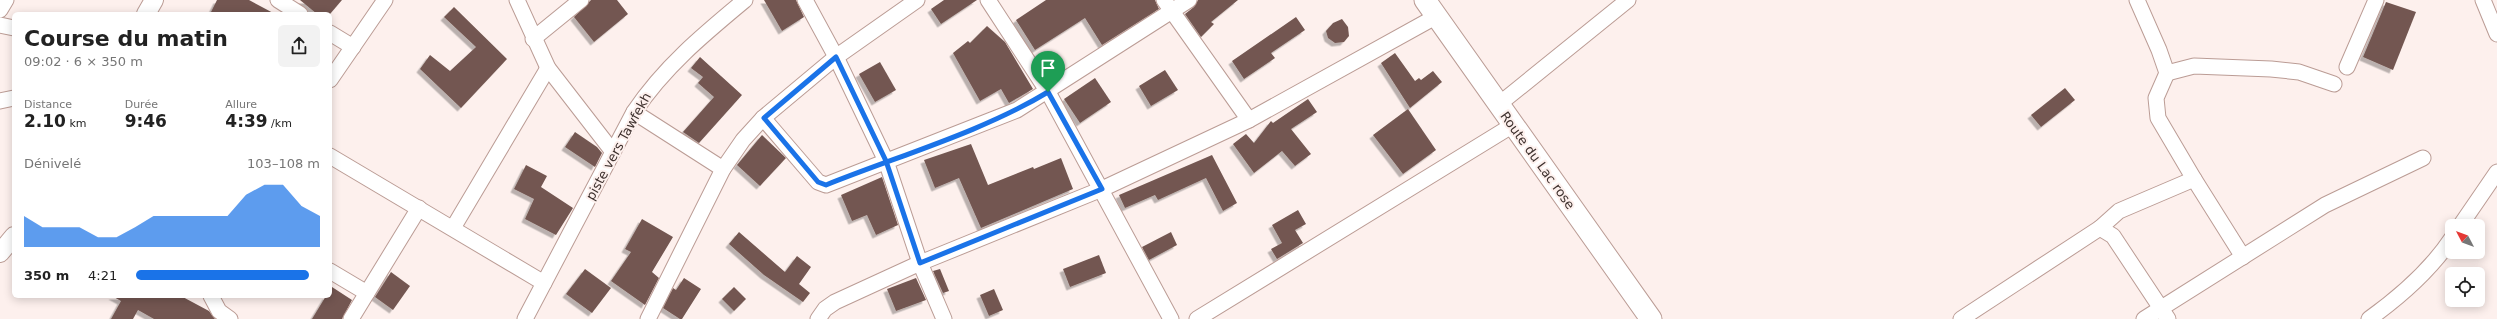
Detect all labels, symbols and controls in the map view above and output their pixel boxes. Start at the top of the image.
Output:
button: share [278,25,320,67]
text: Course du matin [24,26,228,51]
pin [1031,51,1065,92]
text: 09:02 · 6 × 350 m [24,54,143,69]
icon: arrive [1037,57,1059,79]
street label: piste vers Tawfekh [583,90,654,203]
text: Distance [24,98,72,111]
text: Durée [125,98,158,111]
text: Allure [225,98,257,111]
street label: Route du Lac rose [1497,109,1578,212]
text: 2.10 [24,111,66,131]
text: 9:46 [125,111,167,131]
text: 4:39 [225,111,268,131]
text: km [66,117,87,130]
text: /km [268,117,292,130]
text: Dénivelé [24,156,81,171]
text: 103–108 m [247,156,320,171]
north arrow [2445,219,2485,259]
map controls [2445,219,2485,307]
button: locate [2445,267,2485,307]
text: 350 m [24,268,69,283]
text: 4:21 [88,268,117,283]

